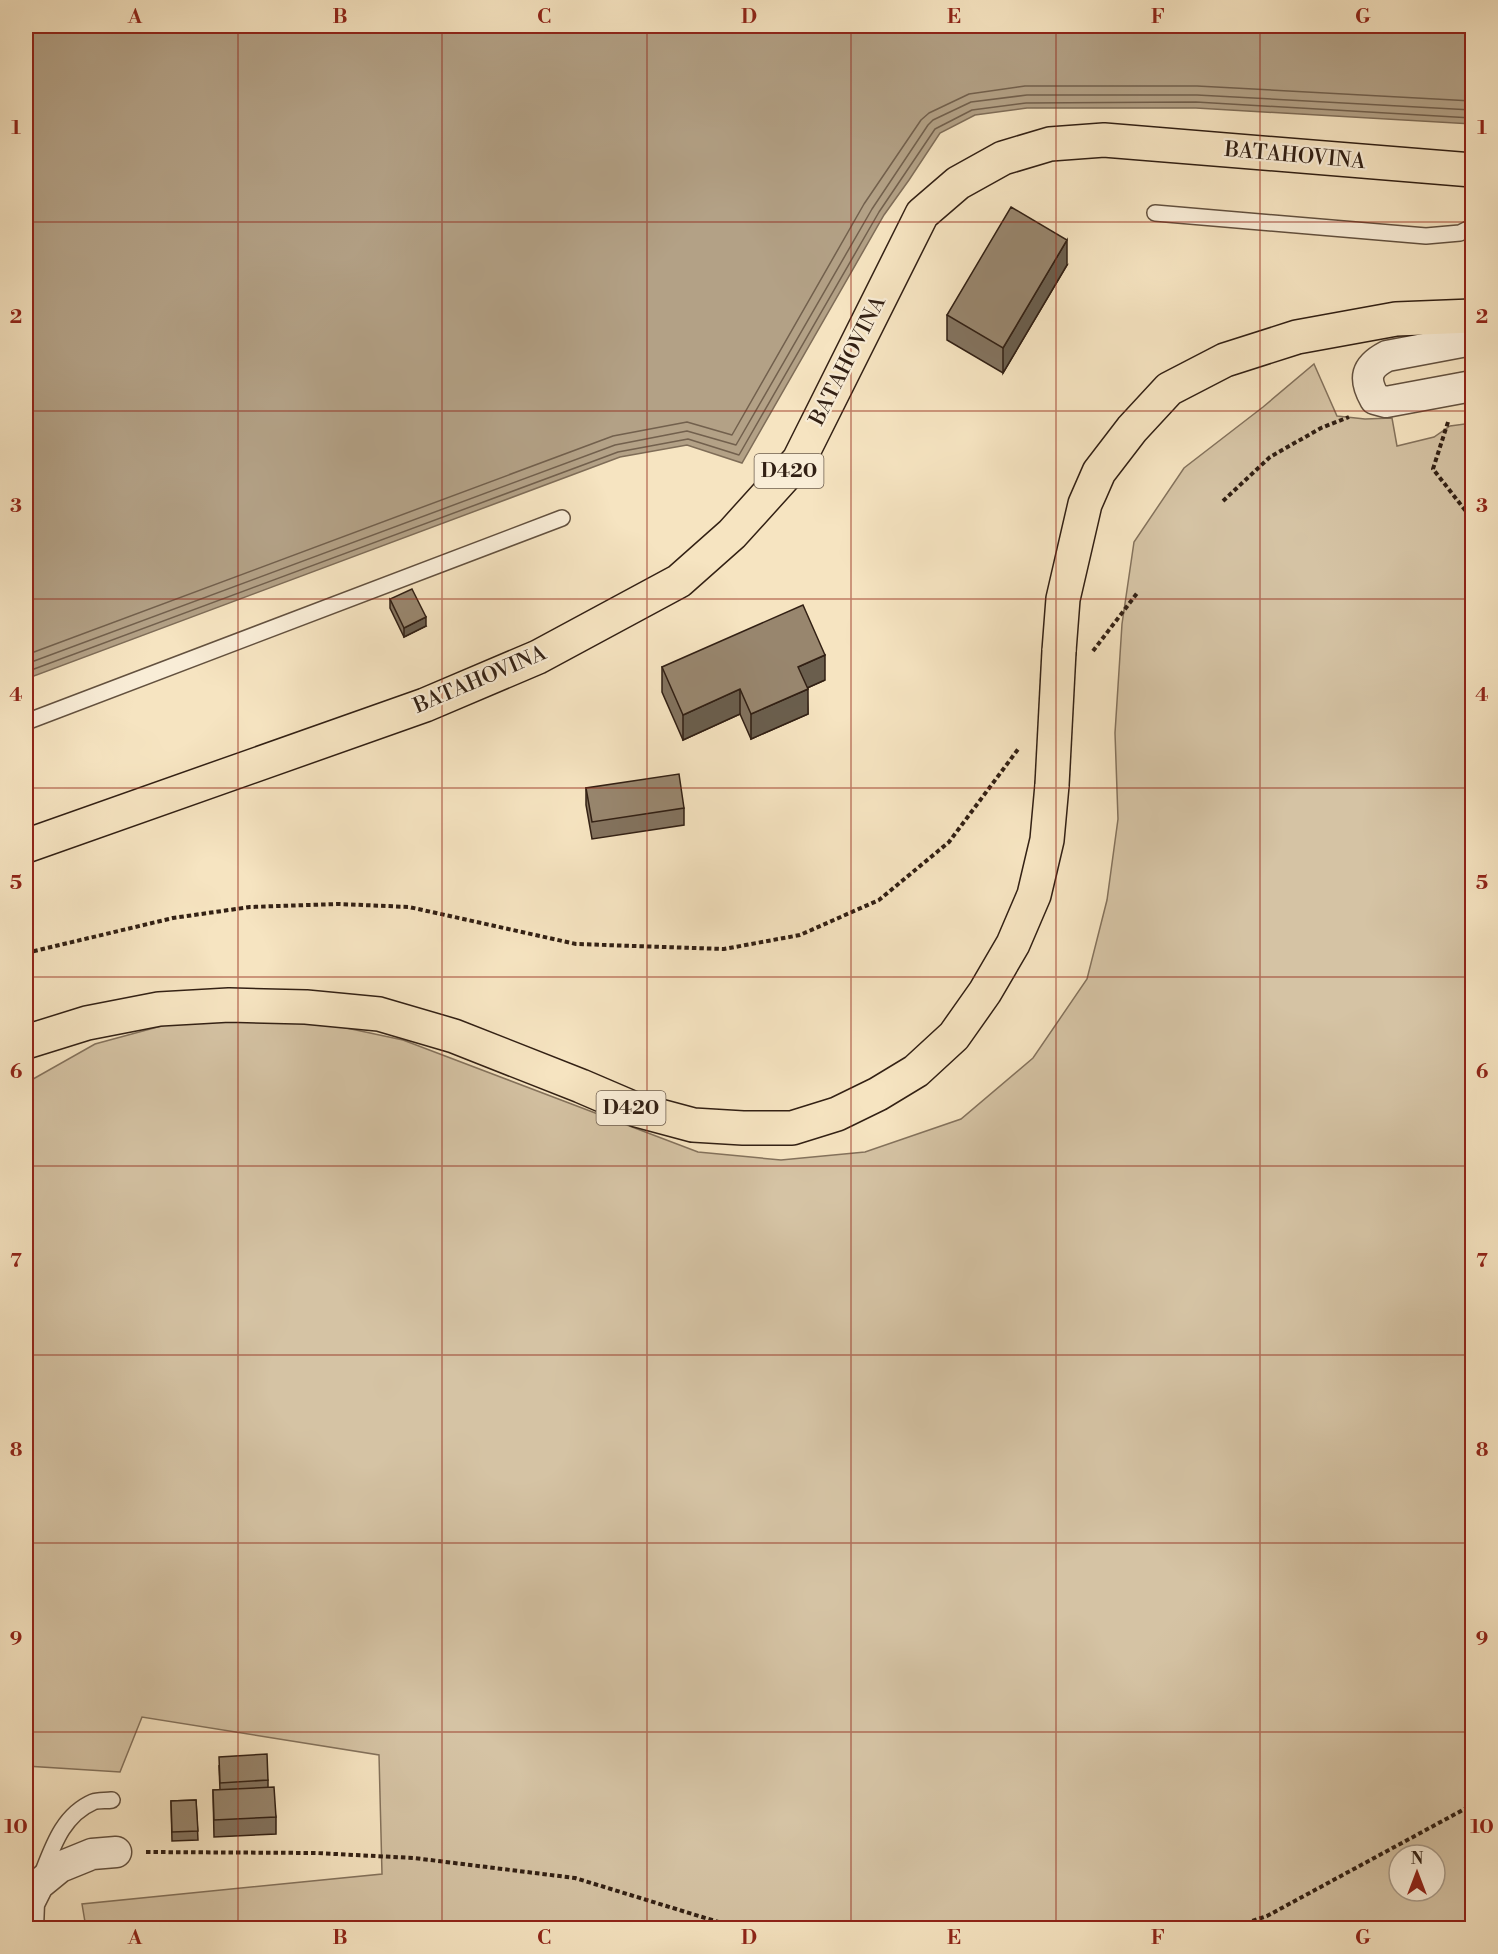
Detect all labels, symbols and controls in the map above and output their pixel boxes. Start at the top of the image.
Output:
text: A [127,5,143,30]
text: B [332,5,348,30]
text: C [537,5,551,30]
text: D [741,5,757,30]
text: E [947,5,961,30]
text: F [1151,5,1165,30]
text: G [1355,5,1371,30]
text: 1 [11,116,21,141]
text: 1 [1477,116,1487,141]
street label: BATAHOVINA [1222,137,1367,175]
street label: BATAHOVINA [804,292,892,431]
text: 2 [10,305,22,330]
text: 2 [1476,305,1488,330]
road number: D420 [754,454,824,488]
text: 3 [10,494,22,519]
text: 3 [1476,494,1488,519]
street label: BATAHOVINA [409,640,551,720]
text: 4 [9,683,23,708]
text: 4 [1475,683,1489,708]
text: 5 [10,871,22,896]
text: 5 [1476,871,1488,896]
text: 6 [10,1060,23,1085]
text: 6 [1476,1060,1489,1085]
road number: D420 [596,1091,666,1125]
text: 7 [10,1249,22,1274]
text: 7 [1476,1249,1488,1274]
text: 8 [10,1438,23,1463]
text: 8 [1476,1438,1489,1463]
text: 9 [10,1627,22,1652]
text: 9 [1476,1627,1488,1652]
text: 10 [4,1815,28,1840]
text: 10 [1470,1815,1494,1840]
north arrow [1387,1843,1447,1903]
text: N [1411,1849,1424,1869]
text: A [127,1926,143,1951]
text: B [332,1926,348,1951]
text: C [537,1926,551,1951]
text: D [741,1926,757,1951]
text: E [947,1926,961,1951]
text: F [1151,1926,1165,1951]
text: G [1355,1926,1371,1951]

